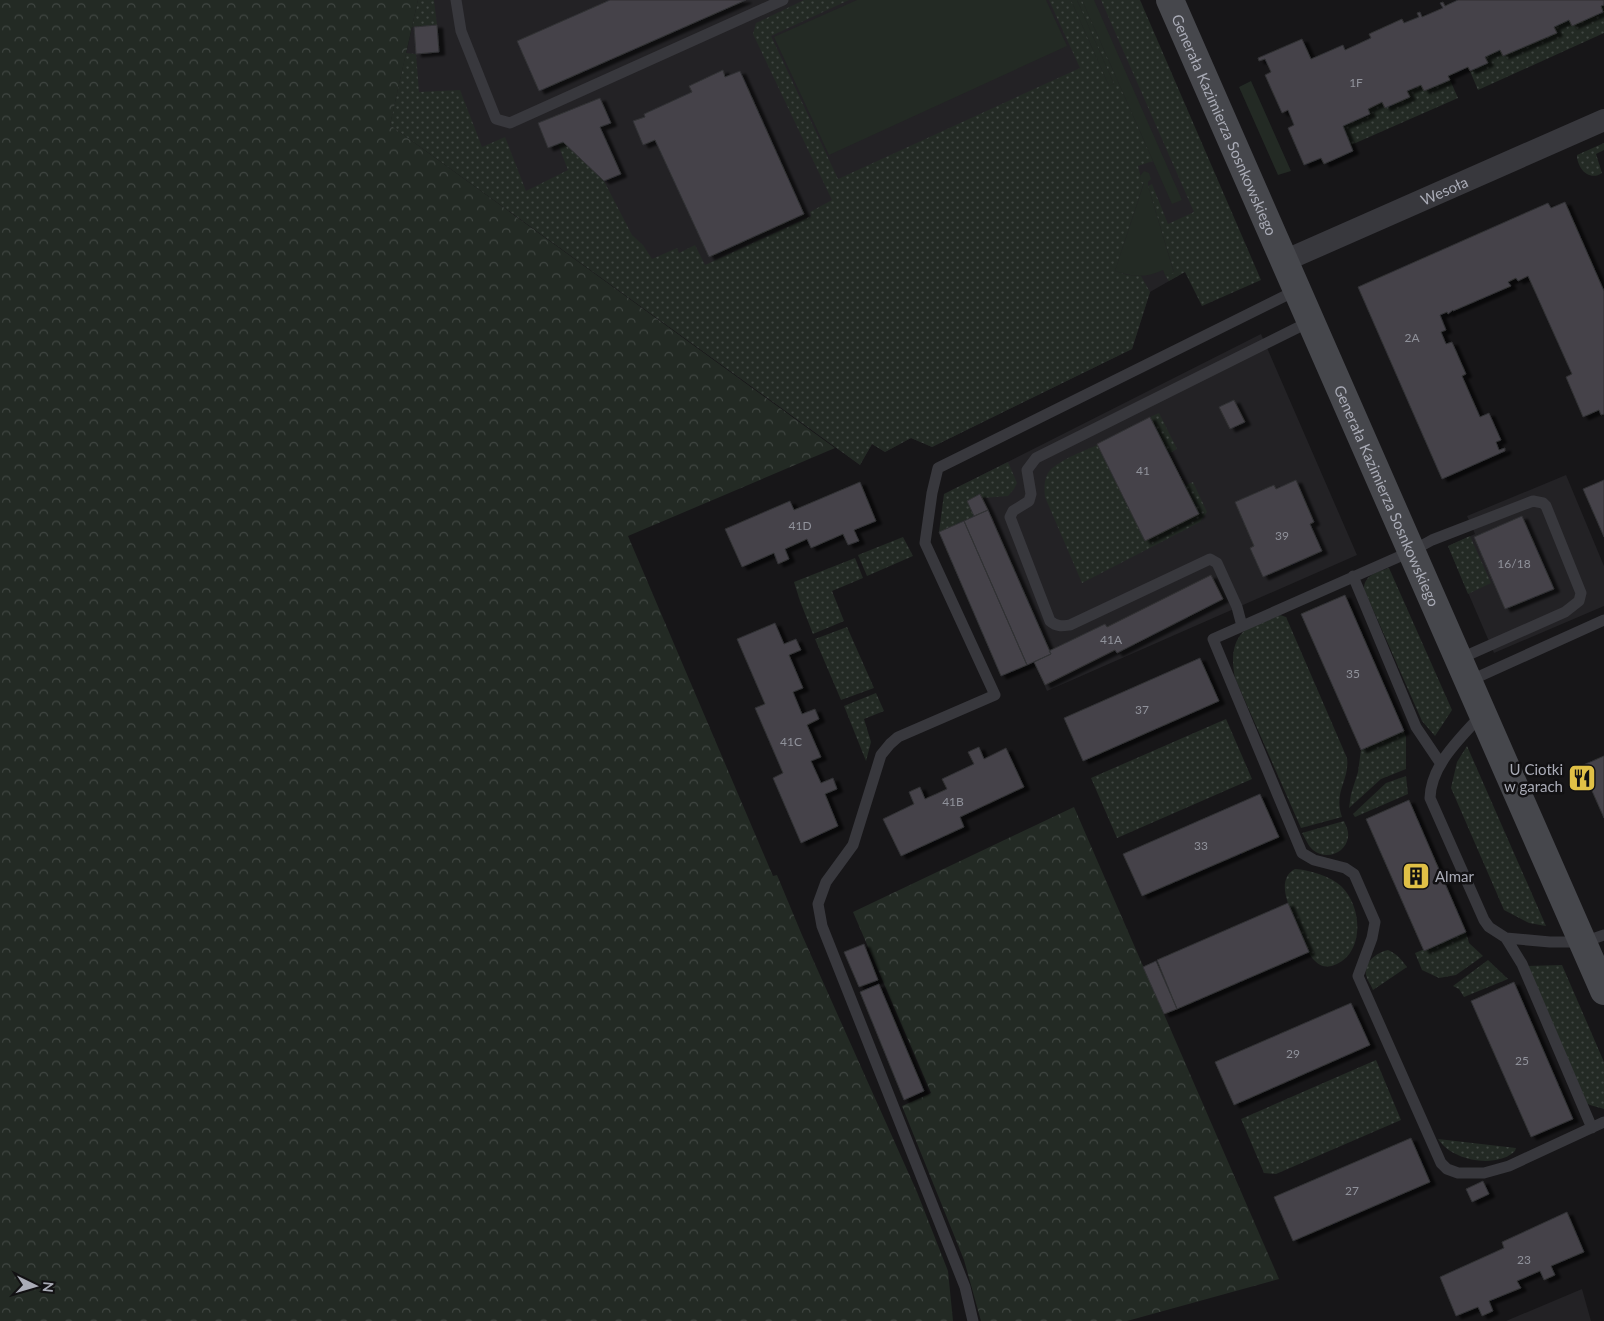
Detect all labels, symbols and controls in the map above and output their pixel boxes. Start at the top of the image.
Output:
street label: Generała Kazimierza Sosnkowskiego [1168,11,1281,238]
house number: 1F [1349,75,1363,90]
street label: Wesoła [1418,172,1471,209]
house number: 2A [1404,330,1420,345]
street label: Generała Kazimierza Sosnkowskiego [1331,382,1443,609]
house number: 41 [1136,463,1150,478]
house number: 41D [788,518,812,533]
house number: 39 [1275,528,1289,543]
house number: 16/18 [1497,556,1531,571]
house number: 41A [1100,632,1123,647]
house number: 35 [1346,666,1360,681]
house number: 37 [1135,702,1149,717]
house number: 41C [780,734,802,749]
place label: U Ciotki w garach [1504,760,1563,795]
restaurant icon: U Ciotki w garach [1567,763,1597,793]
house number: 41B [942,794,964,809]
house number: 33 [1194,838,1208,853]
building icon: Almar [1401,861,1431,891]
place label: Almar [1435,867,1474,885]
house number: 29 [1286,1046,1300,1061]
house number: 25 [1515,1053,1529,1068]
house number: 27 [1345,1183,1359,1198]
house number: 23 [1517,1252,1531,1267]
north arrow [10,1261,60,1311]
text: N [40,1281,57,1293]

